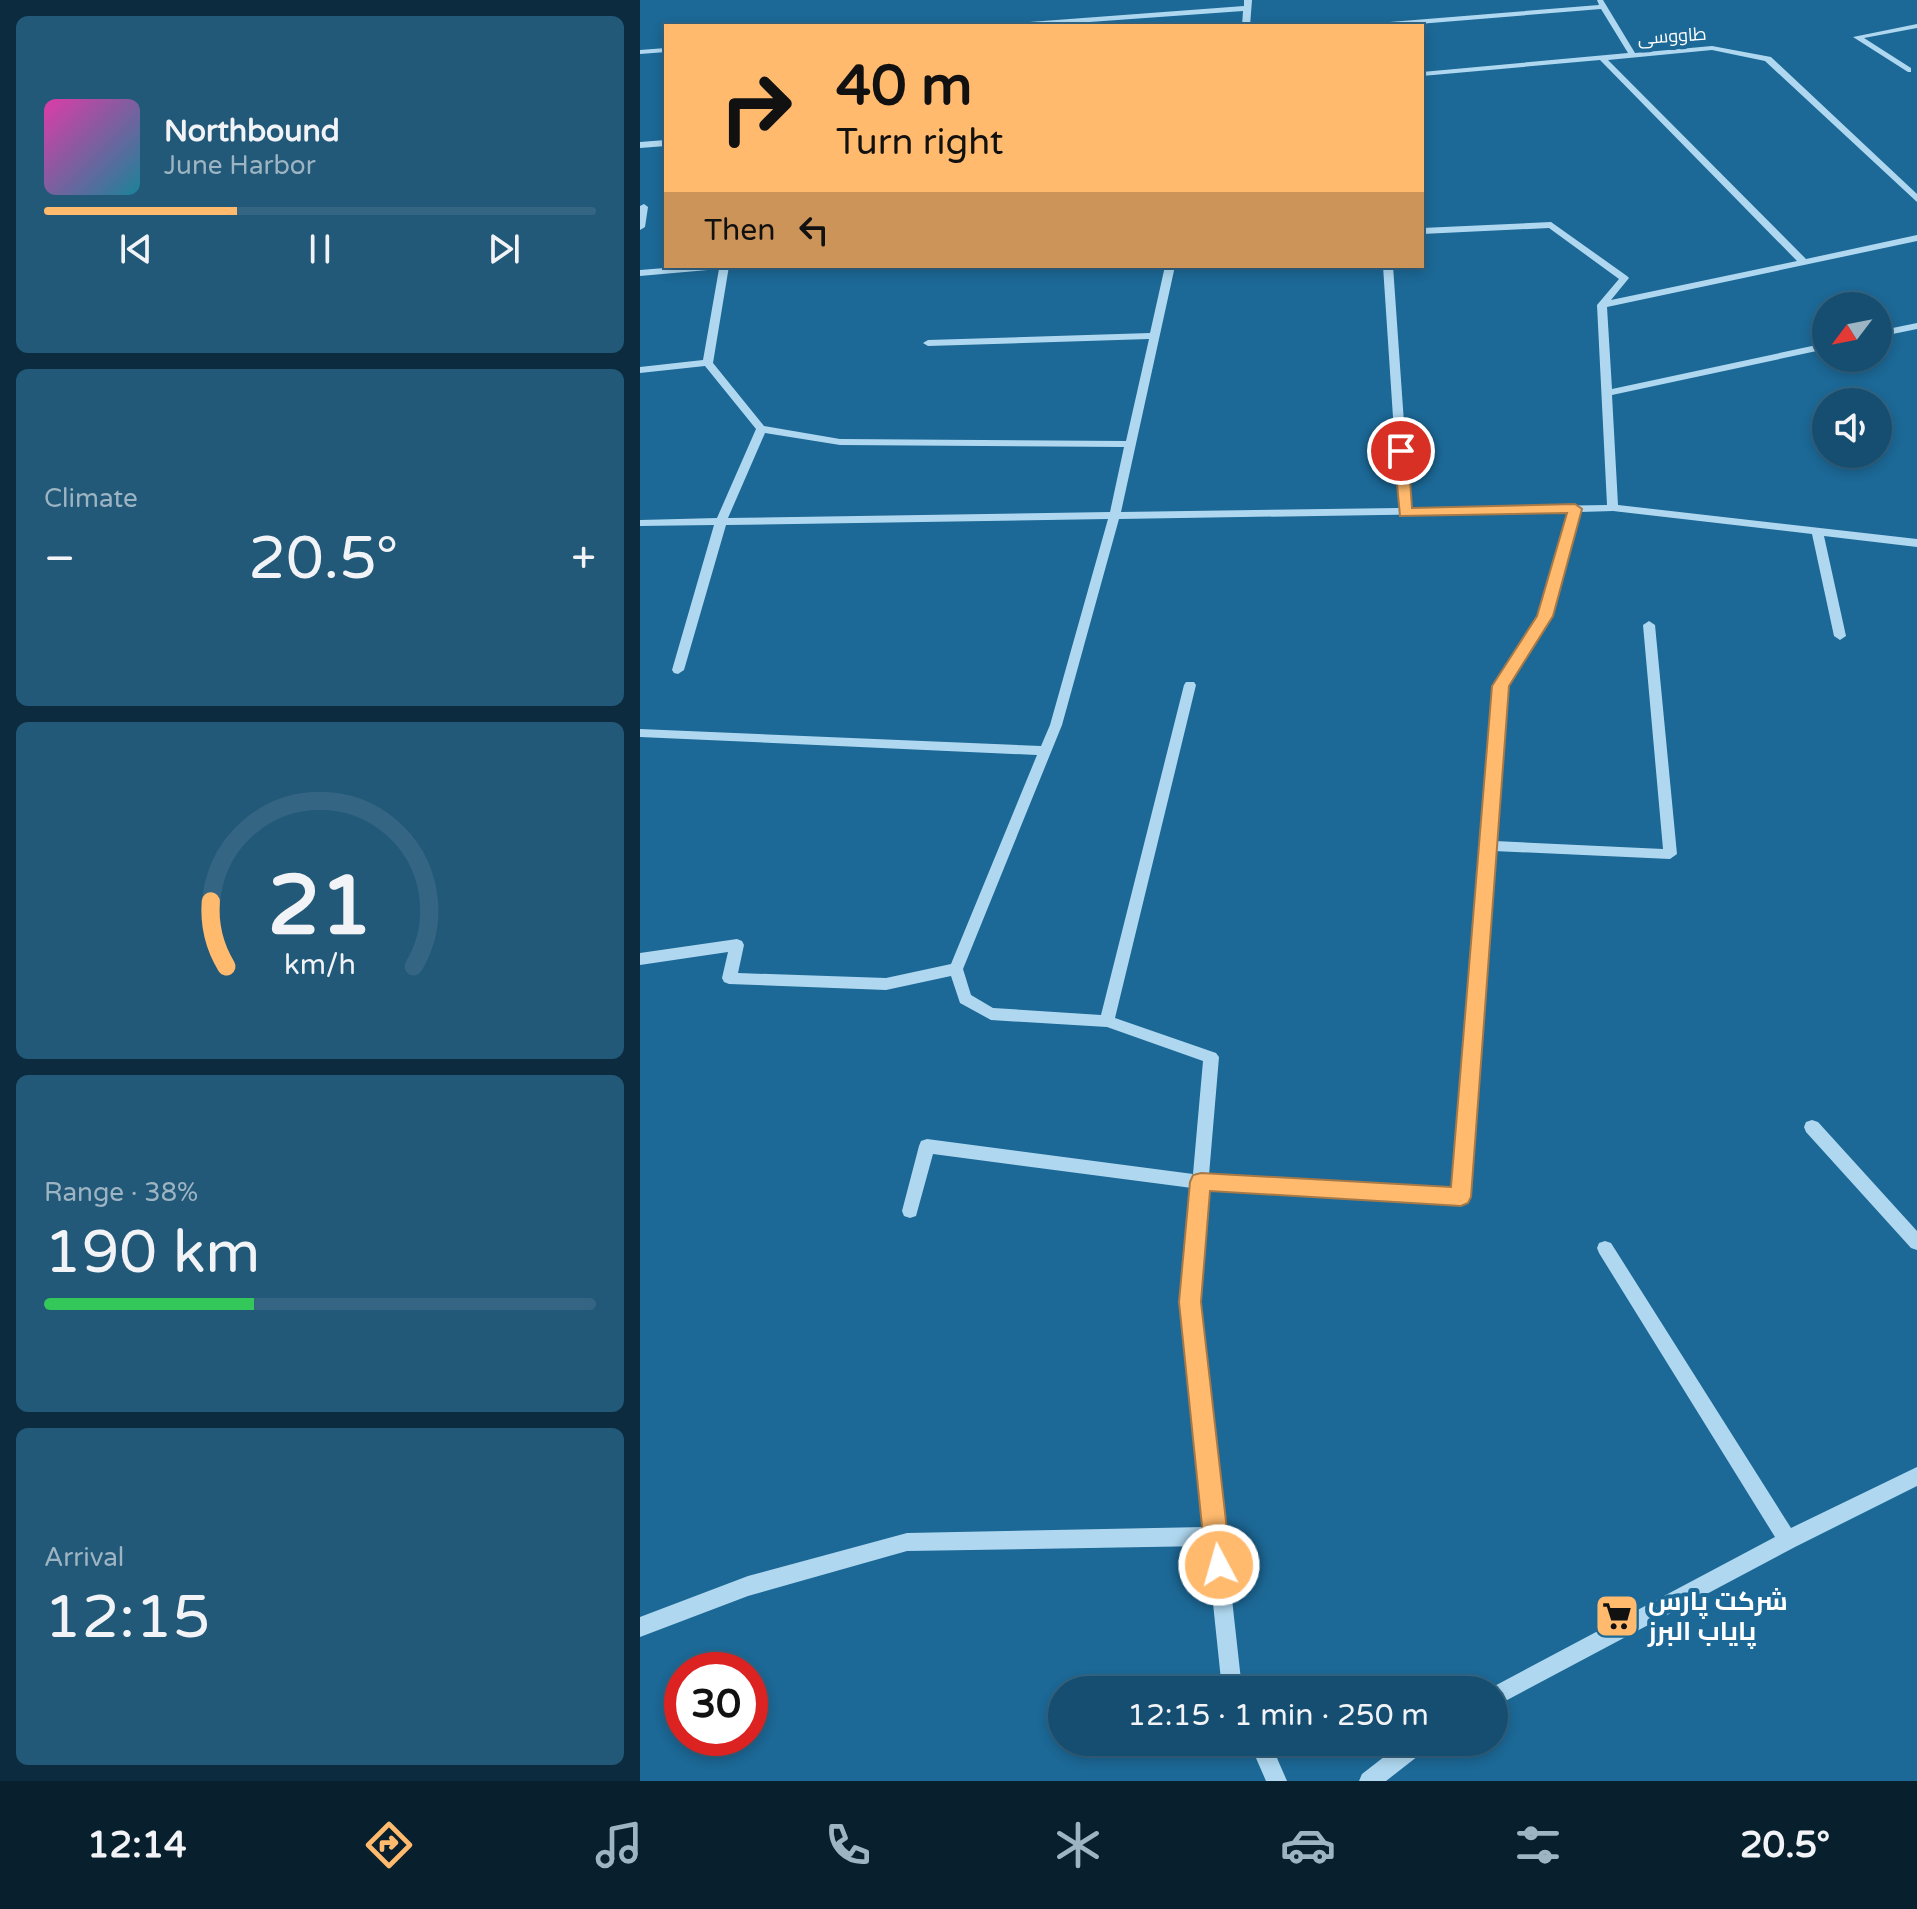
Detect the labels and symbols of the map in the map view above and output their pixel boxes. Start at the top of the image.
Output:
street label: طاووسی [1637,23,1707,49]
north arrow [1812,292,1892,372]
pin [1367,417,1435,485]
position arrow [1177,1523,1261,1607]
place label: شرکت پارس پایاب البرز [1647,1586,1788,1649]
supermarket icon: شرکت پارس پایاب البرز [1593,1592,1641,1640]
speed limit sign: 30 [664,1652,768,1756]

